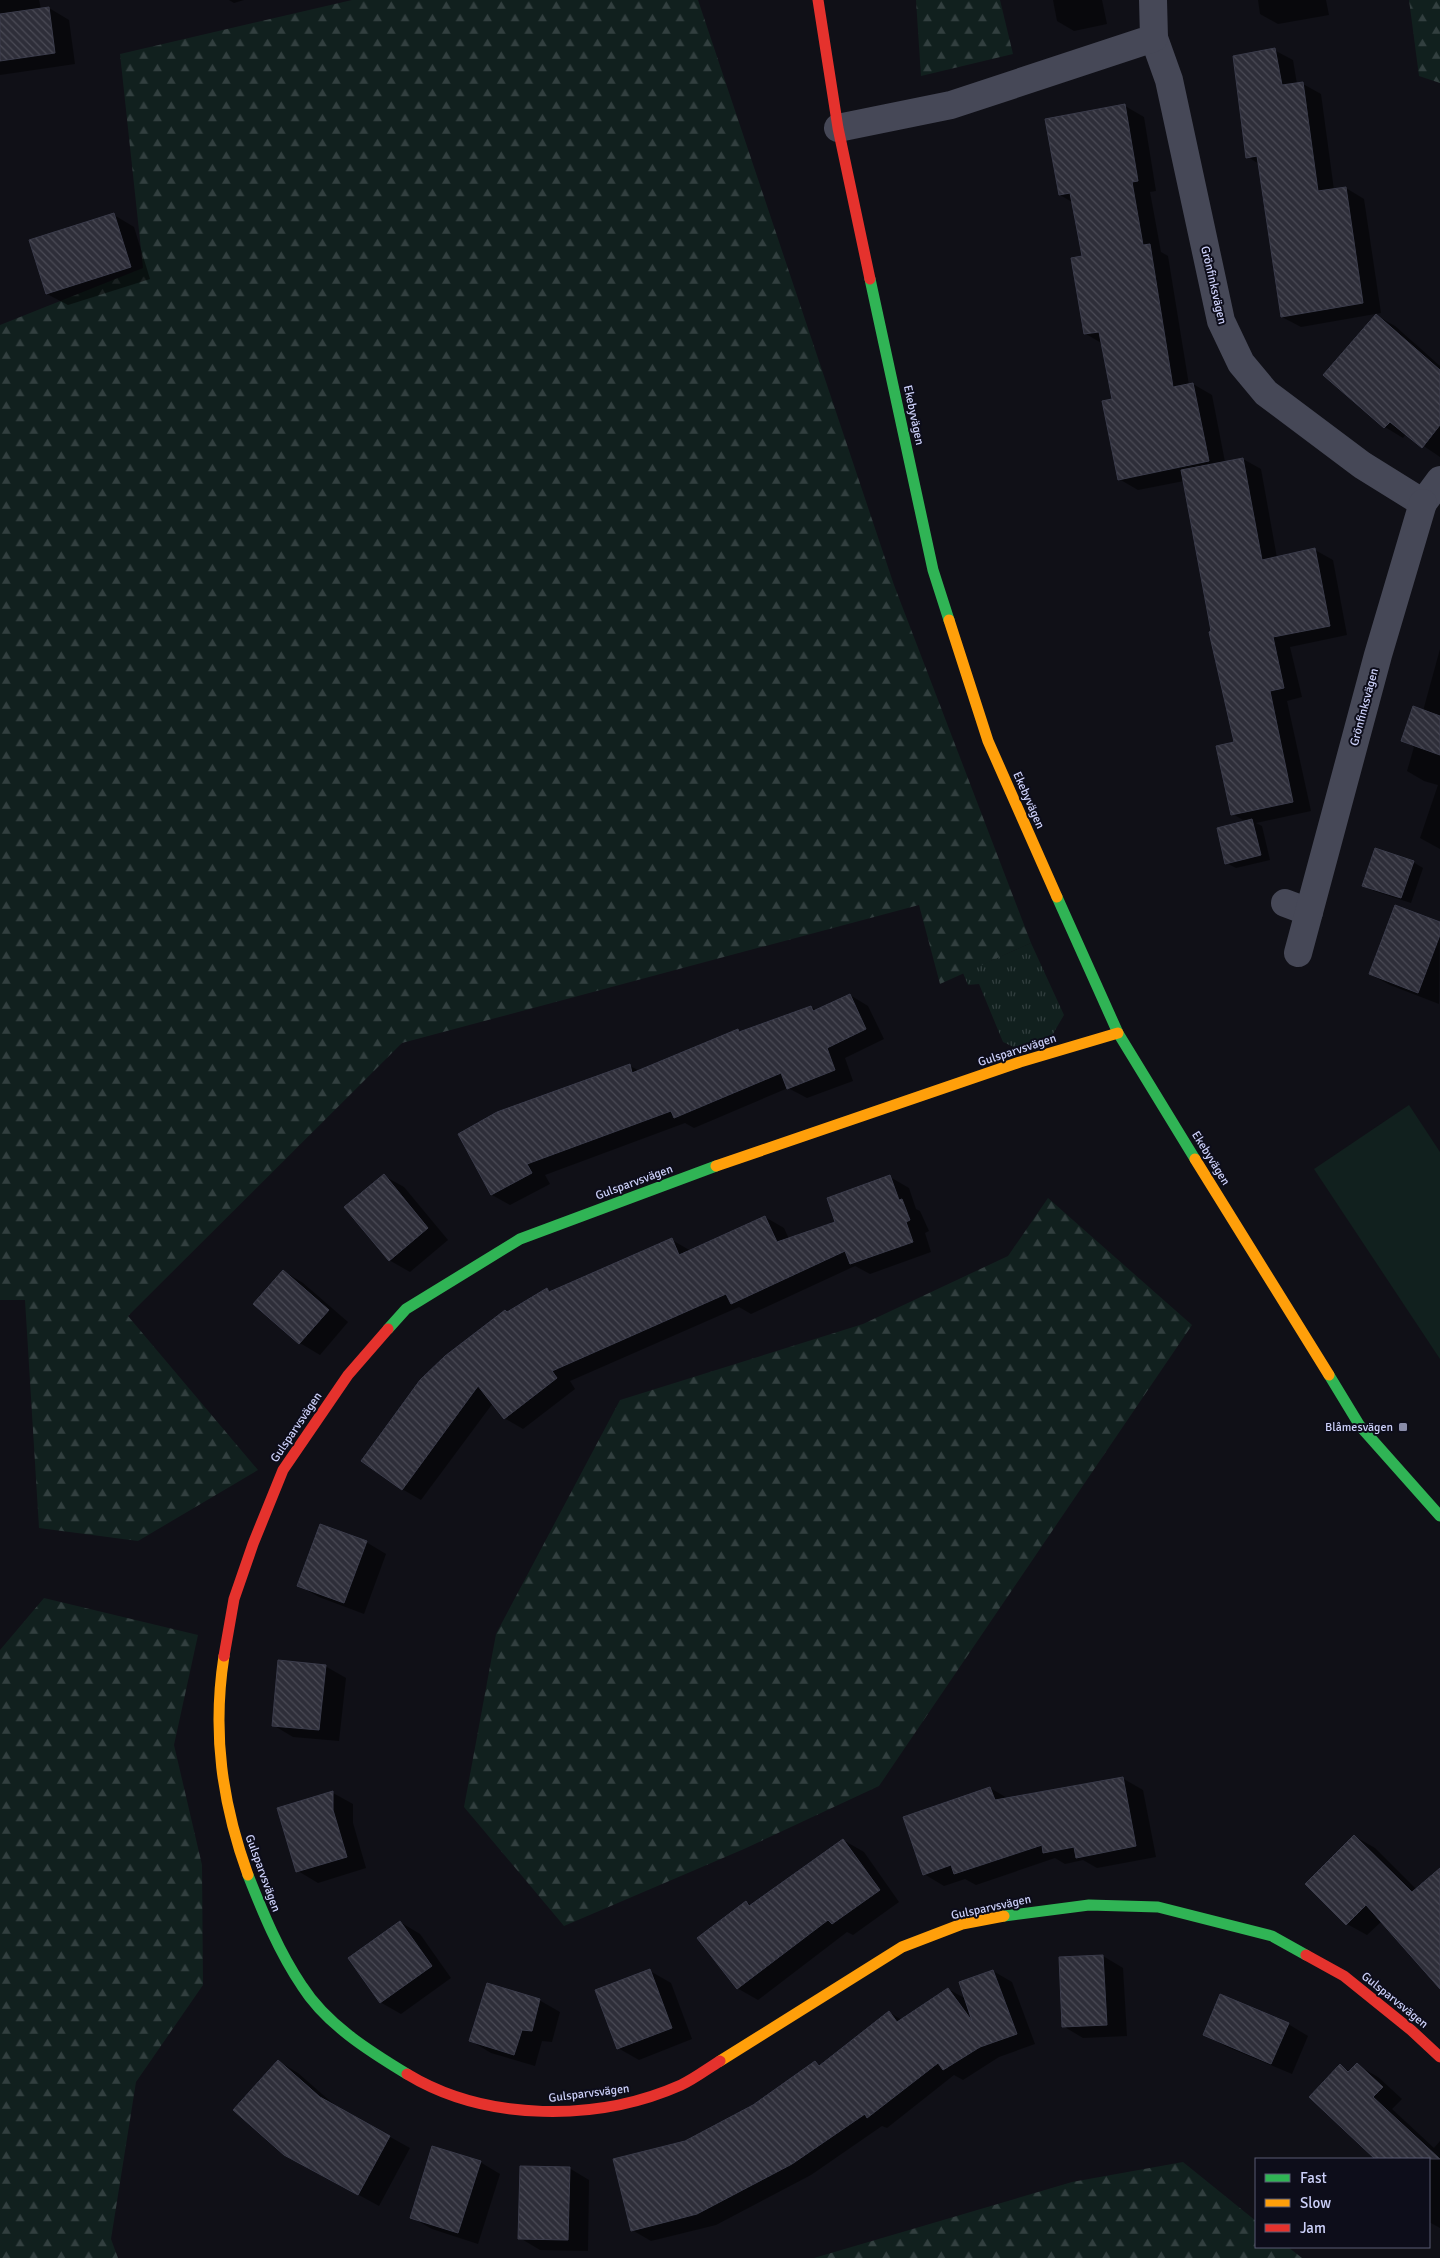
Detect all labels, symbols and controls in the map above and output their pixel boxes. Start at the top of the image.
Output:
street label: Grönfinksvägen [1197,245,1230,326]
street label: Ekebyvägen [900,384,927,446]
street label: Grönfinksvägen [1347,667,1382,748]
street label: Ekebyvägen [1009,769,1048,831]
street label: Gulsparvsvägen [976,1031,1058,1070]
street label: Ekebyvägen [1188,1128,1233,1188]
street label: Gulsparvsvägen [593,1162,675,1203]
street label: Gulsparvsvägen [267,1389,325,1465]
place label: Blåmesvägen [1325,1420,1393,1435]
marker: Blåmesvägen [1397,1421,1409,1433]
street label: Gulsparvsvägen [242,1832,283,1914]
street label: Gulsparvsvägen [950,1892,1032,1923]
street label: Gulsparvsvägen [1358,1969,1431,2032]
street label: Gulsparvsvägen [548,2081,630,2106]
legend [1255,2158,1430,2248]
text: Fast [1300,2169,1327,2187]
text: Slow [1300,2194,1331,2212]
text: Jam [1300,2219,1326,2237]

